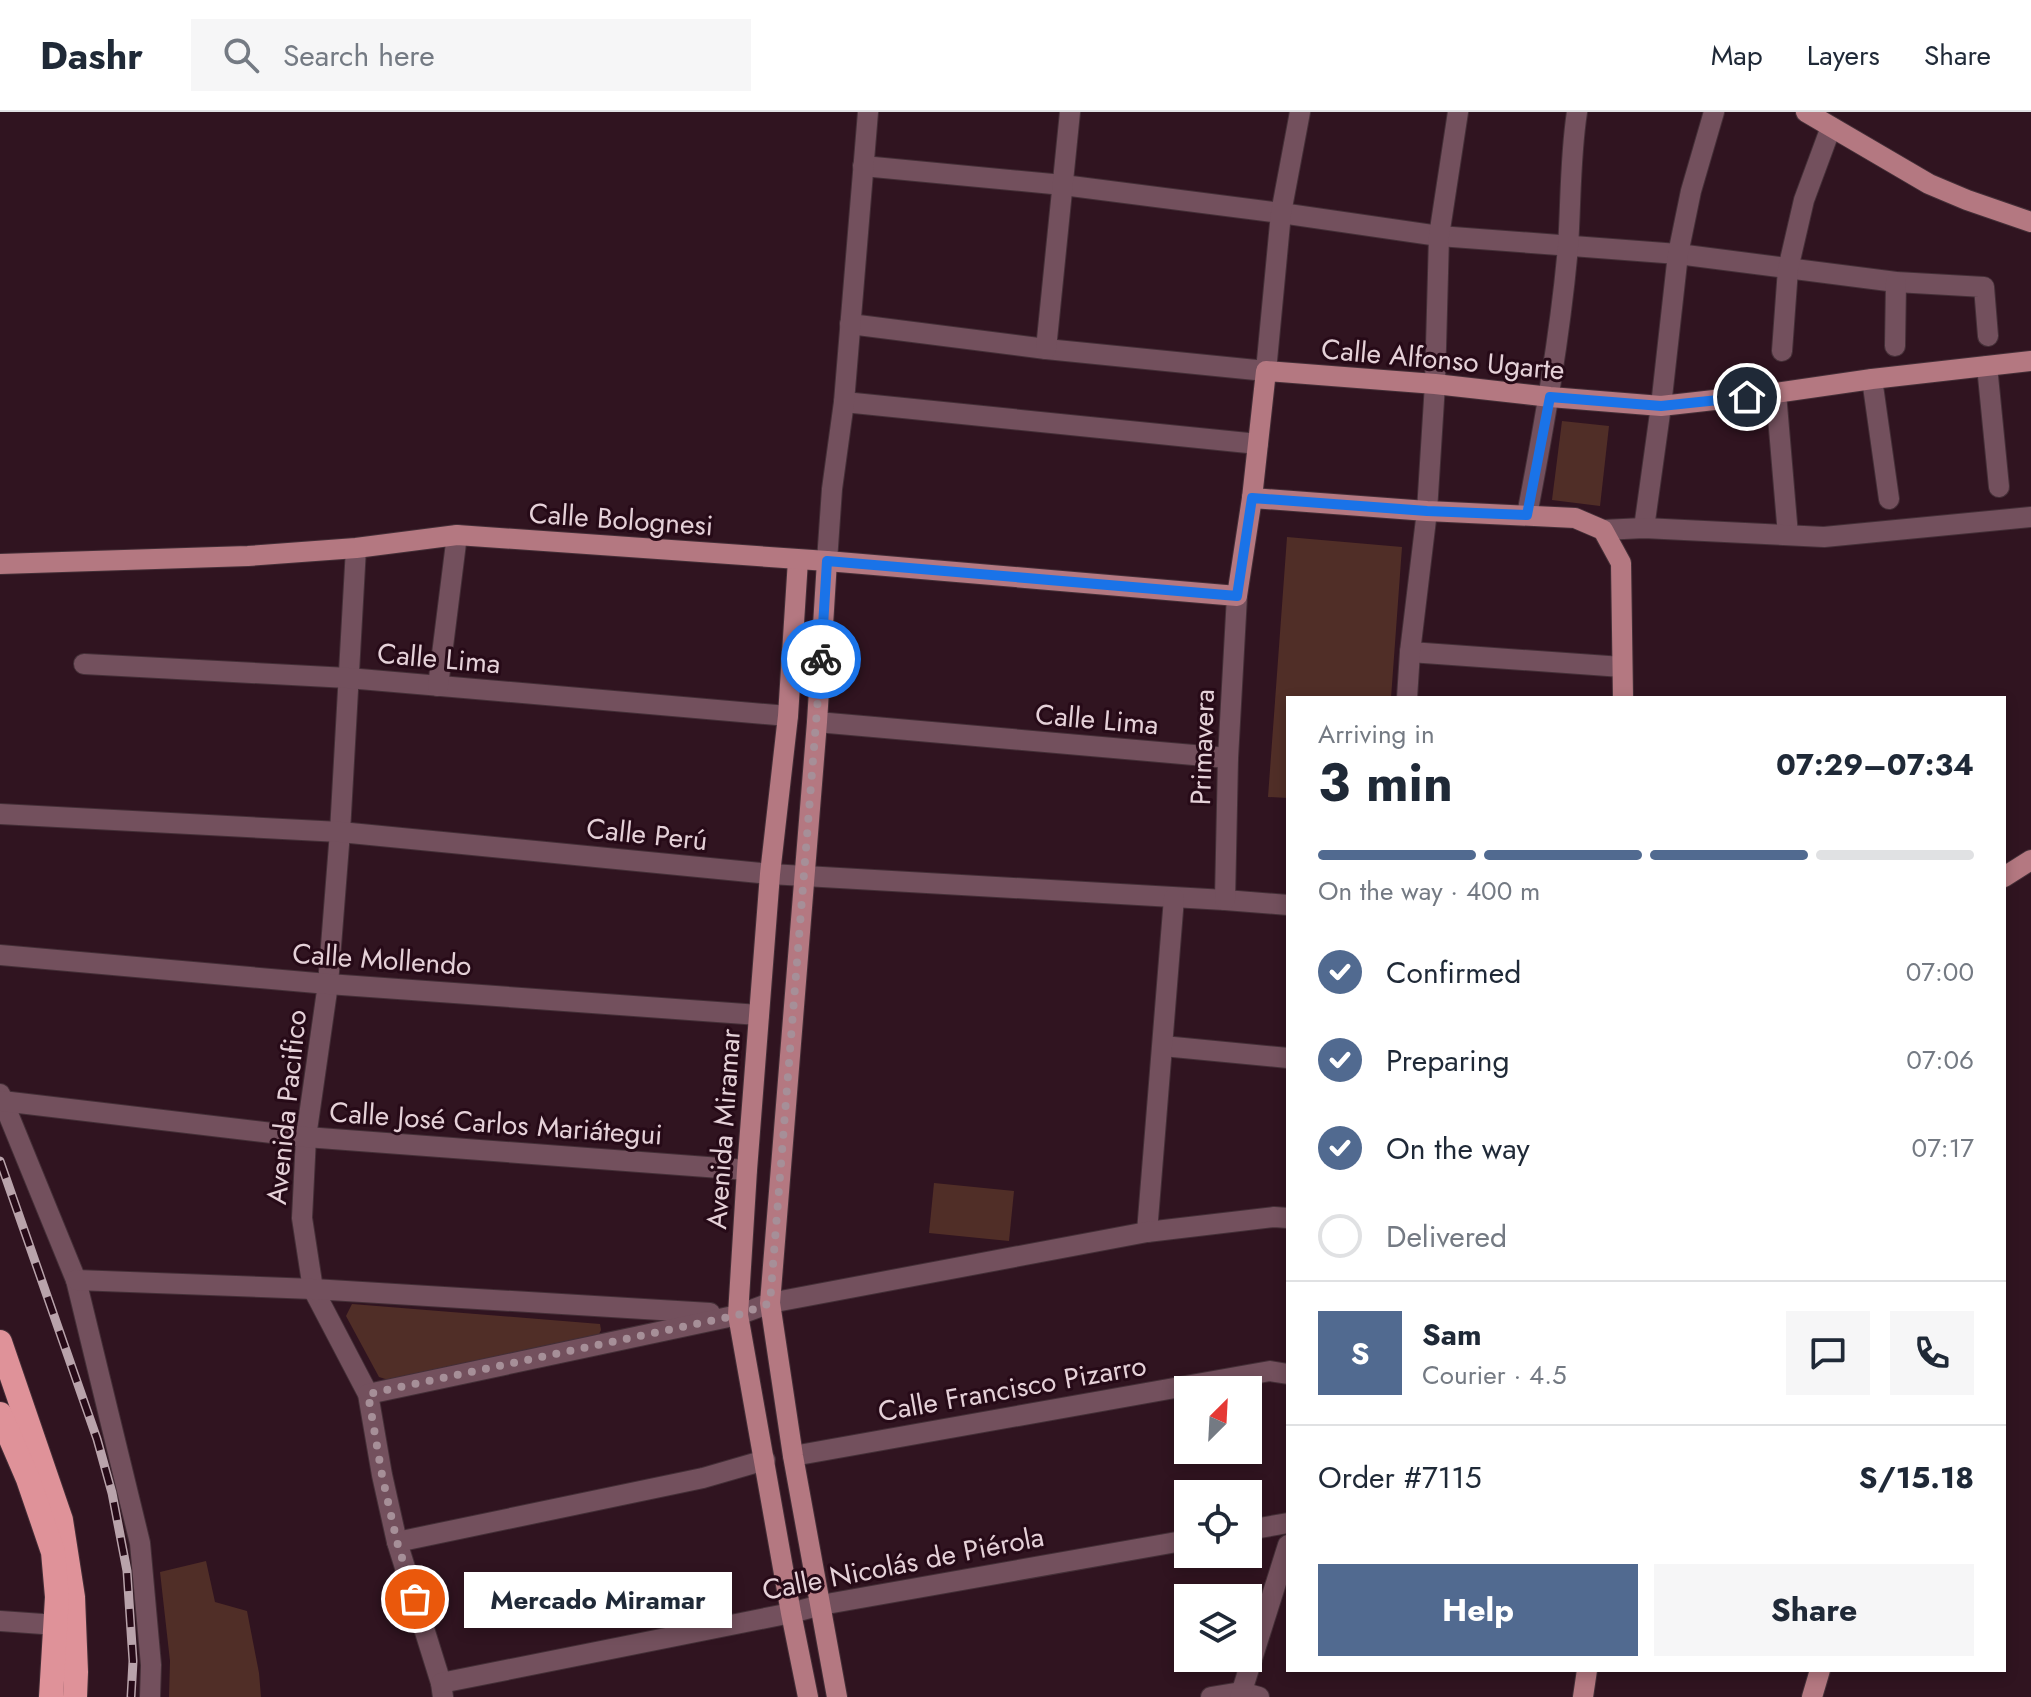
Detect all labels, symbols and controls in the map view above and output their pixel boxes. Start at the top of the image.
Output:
search box [191,19,751,91]
text: Dashr [40,28,143,83]
icon: search [219,33,263,77]
text: Search here [283,34,435,77]
text: Map [1711,35,1763,76]
text: Layers [1807,35,1880,76]
text: Share [1924,35,1991,76]
street label: Calle Alfonso Ugarte [1320,328,1566,391]
pin [1713,363,1781,431]
icon: home [1725,375,1769,419]
street label: Calle Bolognesi [527,493,714,546]
courier [781,619,861,699]
street label: Calle Lima [376,633,502,684]
icon: bike [799,637,843,681]
street label: Primavera [1180,688,1225,806]
street label: Calle Lima [1034,694,1160,745]
text: Arriving in [1318,715,1435,753]
text: 07:29–07:34 [1776,743,1974,786]
text: 3 min [1318,745,1453,821]
street label: Calle Perú [584,808,710,861]
text: On the way · 400 m [1318,872,1540,910]
street label: Calle Mollendo [291,933,473,986]
icon: check [1318,950,1362,994]
text: Confirmed [1386,951,1521,994]
text: 07:00 [1906,953,1974,991]
street label: Avenida Pacifico [256,1008,317,1207]
street label: Avenida Miramar [696,1027,751,1231]
icon: check [1318,1038,1362,1082]
text: Preparing [1386,1039,1510,1082]
text: 07:06 [1906,1041,1974,1079]
street label: Calle José Carlos Mariátegui [328,1091,664,1156]
icon: check [1318,1126,1362,1170]
text: On the way [1386,1127,1530,1170]
text: 07:17 [1912,1129,1974,1167]
text: Delivered [1386,1215,1507,1258]
button: chat [1786,1311,1870,1395]
button: phone [1890,1311,1974,1395]
text: Sam [1422,1313,1482,1356]
text: S [1351,1332,1369,1375]
street label: Calle Francisco Pizarro [875,1345,1149,1432]
text: Courier · 4.5 [1422,1356,1567,1394]
north arrow [1174,1376,1262,1464]
map controls [1174,1376,1262,1672]
text: Order #7115 [1318,1456,1482,1499]
text: S/15.18 [1859,1456,1974,1499]
button: locate [1174,1480,1262,1568]
street label: Calle Nicolás de Piérola [759,1516,1047,1611]
button: Help [1318,1564,1638,1656]
button: Share [1654,1564,1974,1656]
pin [381,1565,449,1633]
callout: Mercado Miramar [463,1571,731,1627]
icon: bag [393,1577,437,1621]
text: Mercado Miramar [490,1581,706,1619]
button: layers [1174,1584,1262,1672]

